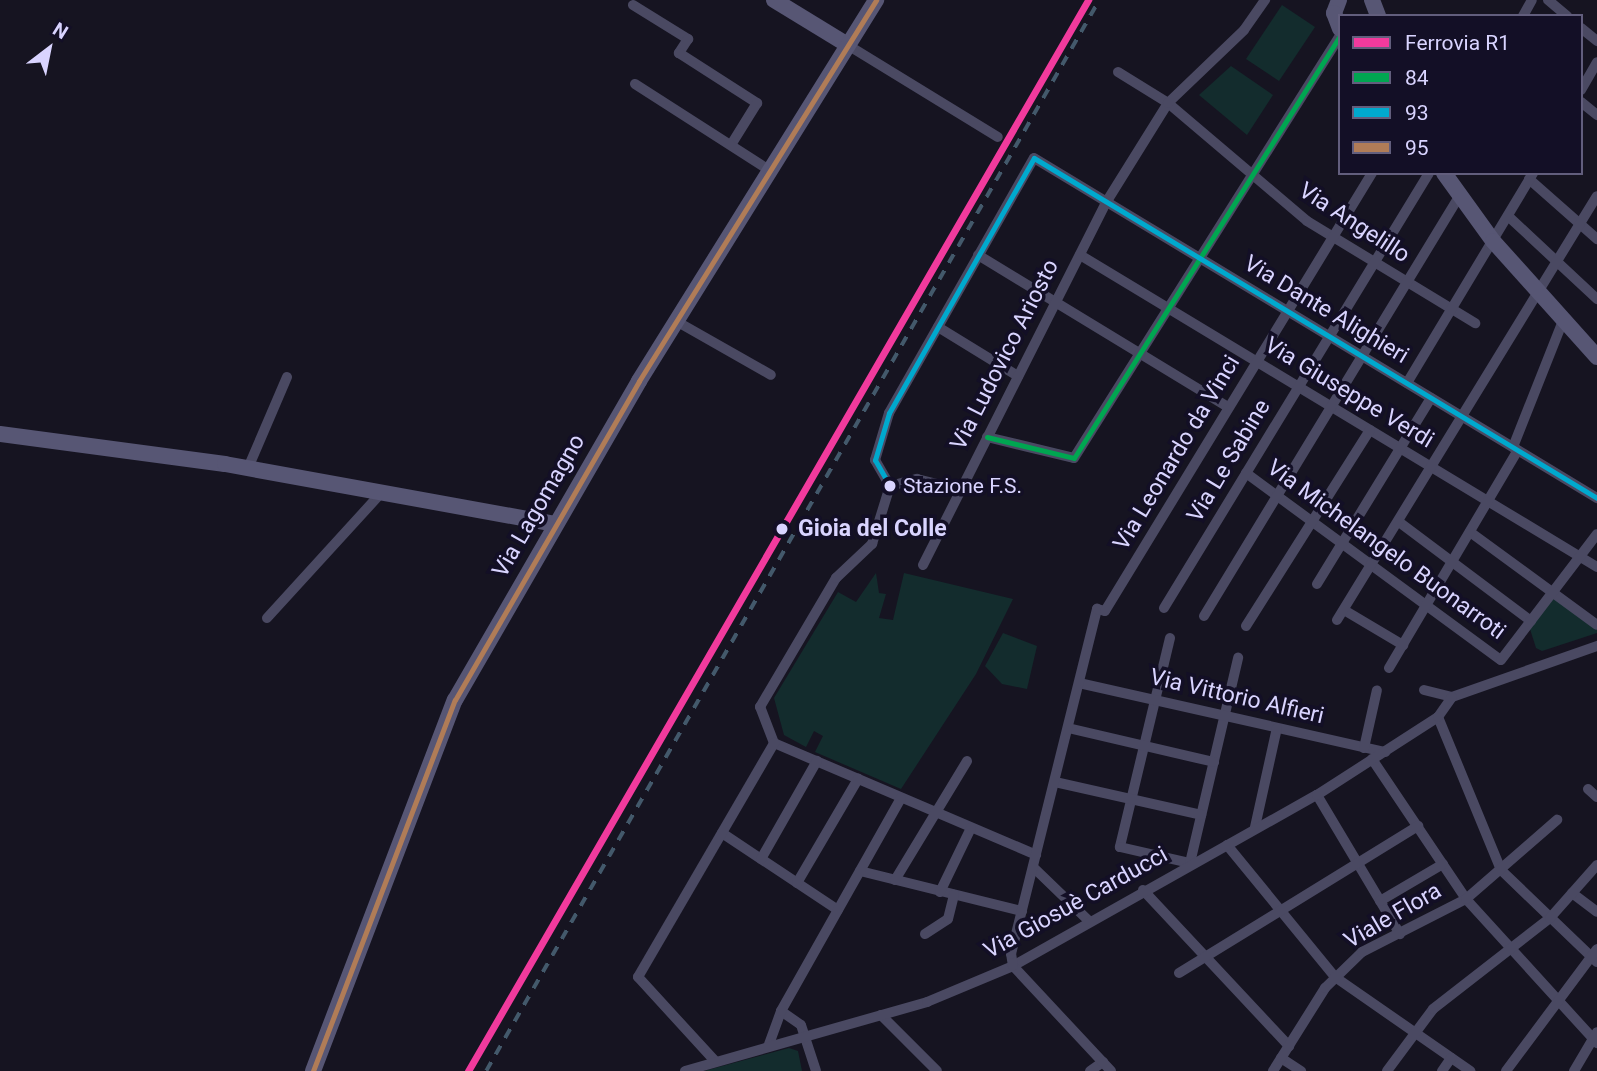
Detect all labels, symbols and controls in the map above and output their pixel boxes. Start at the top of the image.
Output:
north arrow [14,14,84,84]
legend [1338,14,1583,175]
text: N [49,17,72,44]
text: Ferrovia R1 [1405,31,1510,55]
text: 84 [1405,66,1429,90]
text: 93 [1405,101,1429,125]
text: 95 [1405,136,1429,160]
street label: Via Angelillo [1293,177,1415,269]
street label: Via Dante Alighieri [1239,250,1413,370]
street label: Via Ludovico Ariosto [945,255,1065,455]
street label: Via Giuseppe Verdi [1259,332,1439,454]
street label: Via Leonardo da Vinci [1108,351,1246,555]
street label: Via Le Sabine [1182,395,1276,527]
street label: Via Lagomagno [487,429,591,583]
street label: Via Michelangelo Buonarroti [1261,454,1511,646]
place label: Stazione F.S. [903,473,1022,499]
marker: Stazione F.S. [883,479,897,493]
place label: Gioia del Colle [798,515,947,543]
marker: Gioia del Colle [772,519,792,539]
street label: Via Vittorio Alfieri [1147,664,1327,730]
street label: Via Giosuè Carducci [979,841,1173,965]
street label: Viale Flora [1340,877,1446,955]

